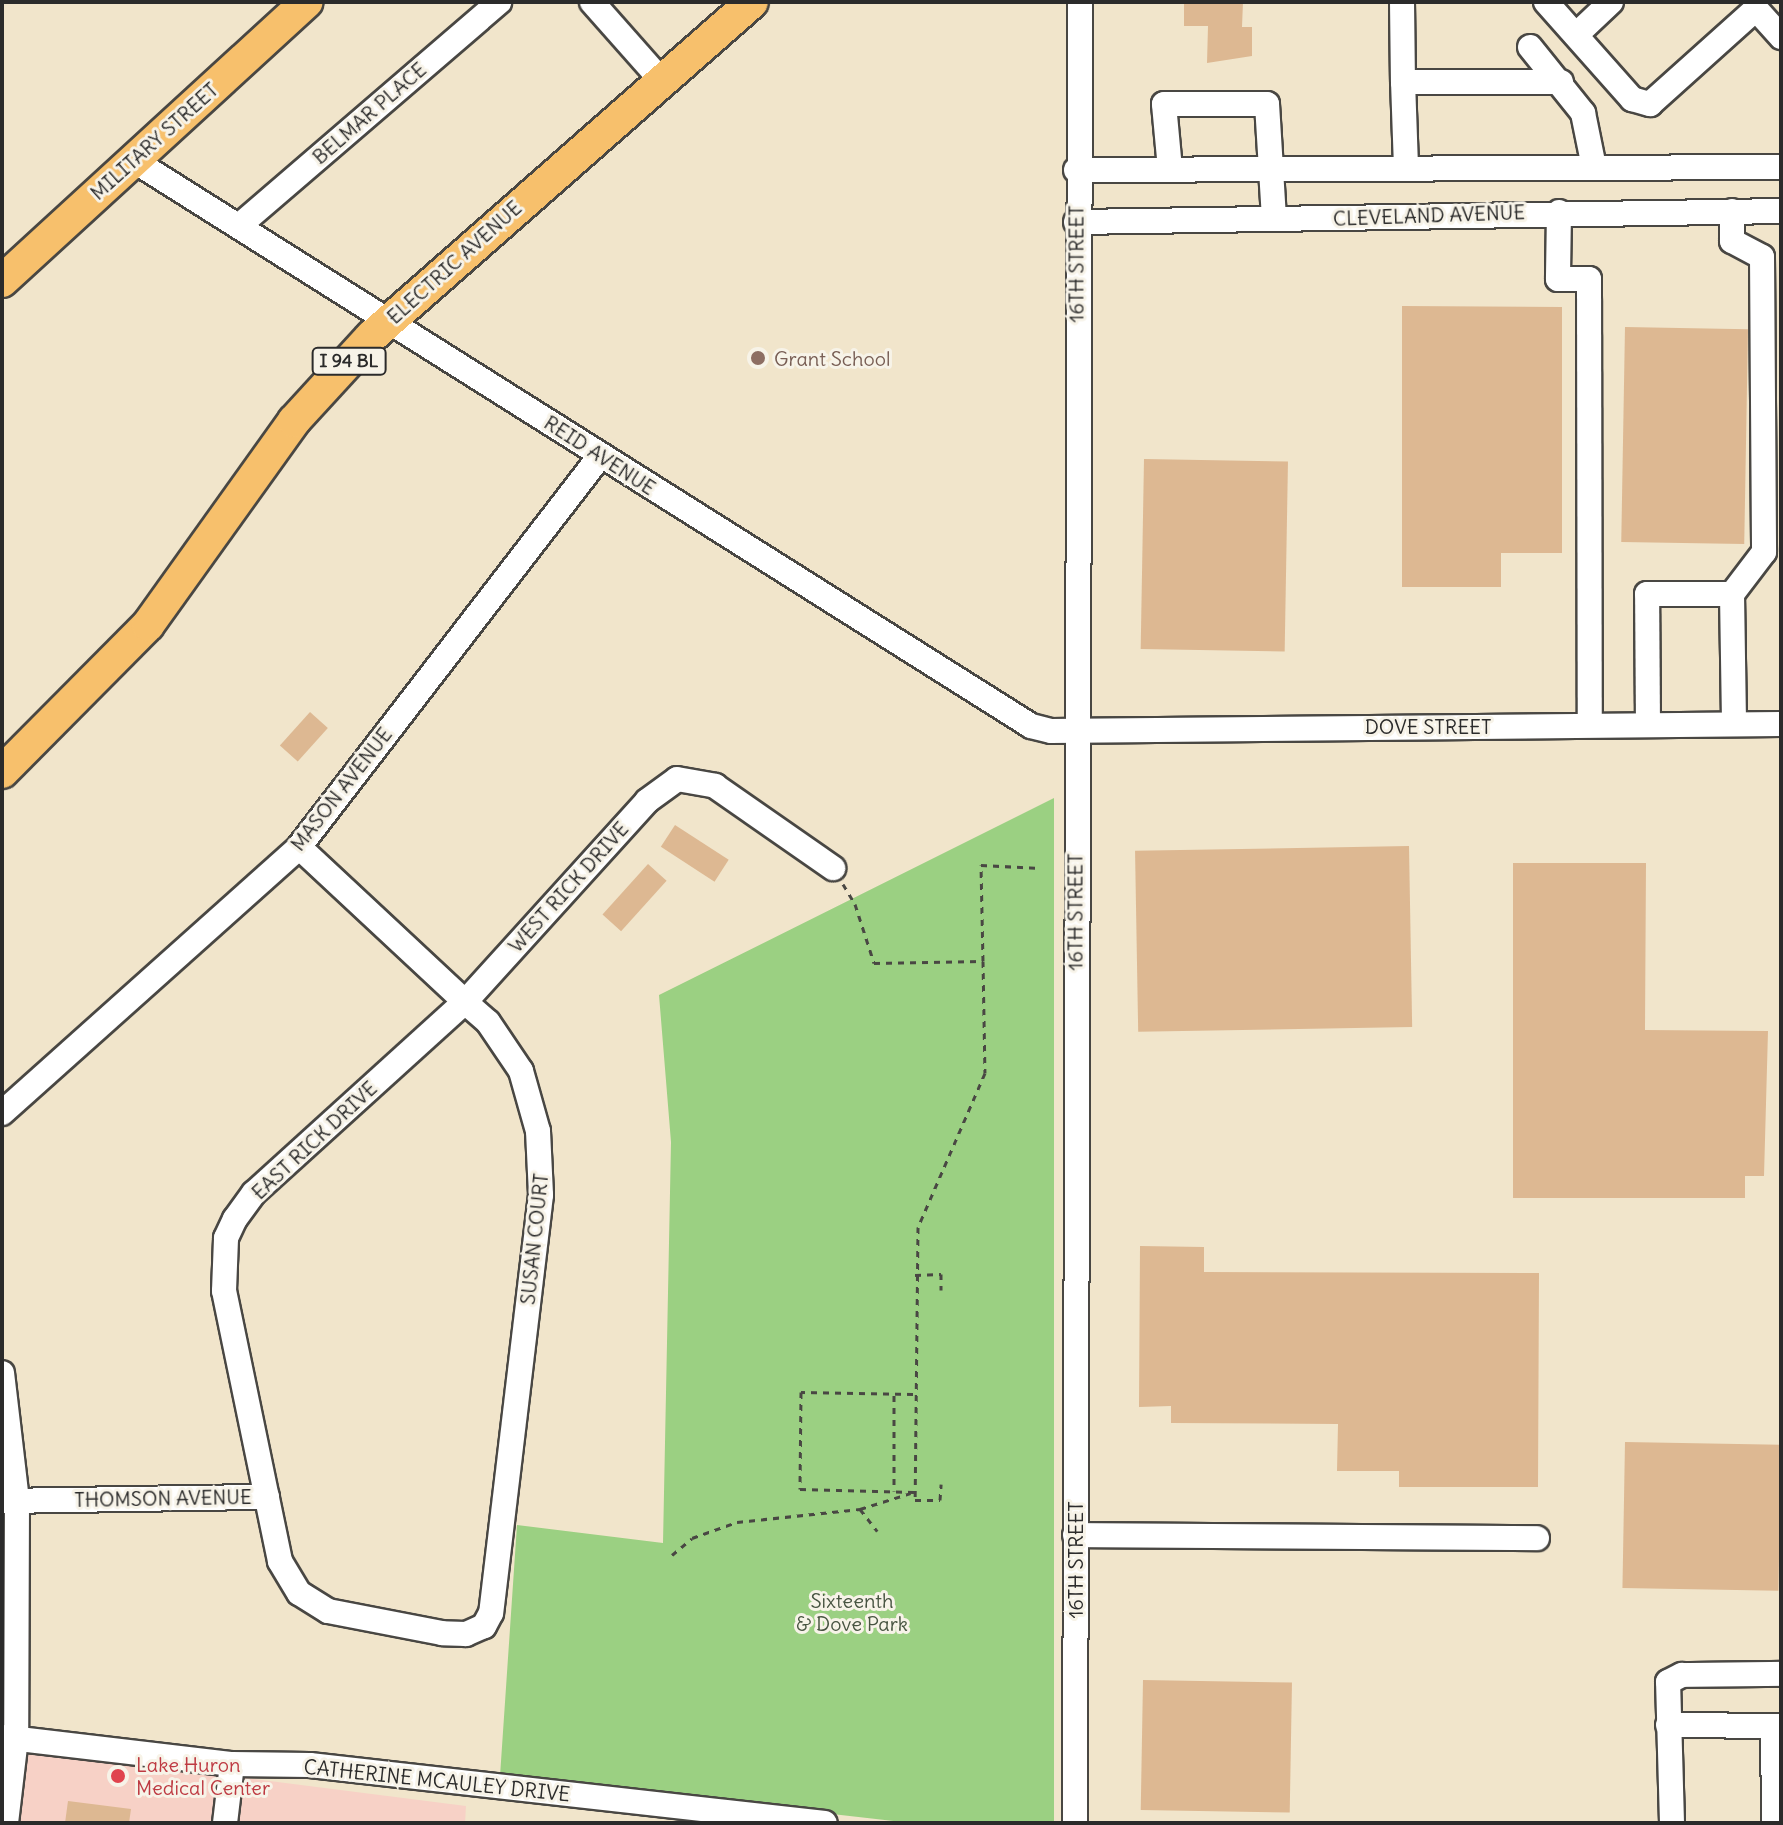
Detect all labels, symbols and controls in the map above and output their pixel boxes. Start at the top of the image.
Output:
street label: BELMAR PLACE [307,57,431,169]
street label: MILITARY STREET [85,77,223,205]
street label: ELECTRIC AVENUE [382,195,526,329]
street label: CLEVELAND AVENUE [1333,200,1525,230]
street label: 16TH STREET [1064,205,1088,323]
place label: Grant School [774,346,890,370]
road number: I 94 BL [311,347,387,375]
marker: Grant School [749,349,767,367]
street label: REID AVENUE [540,410,660,500]
street label: DOVE STREET [1365,714,1491,738]
street label: MASON AVENUE [285,723,397,855]
street label: WEST RICK DRIVE [503,817,633,957]
street label: 16TH STREET [1063,853,1087,971]
street label: EAST RICK DRIVE [247,1076,381,1204]
street label: SUSAN COURT [515,1172,553,1306]
street label: THOMSON AVENUE [74,1484,252,1512]
street label: 16TH STREET [1063,1501,1087,1619]
park label: Sixteenth & Dove Park [796,1588,908,1635]
place label: Lake Huron Medical Center [136,1752,270,1799]
street label: CATHERINE MCAULEY DRIVE [303,1754,571,1806]
marker: Lake Huron Medical Center [107,1765,129,1787]

